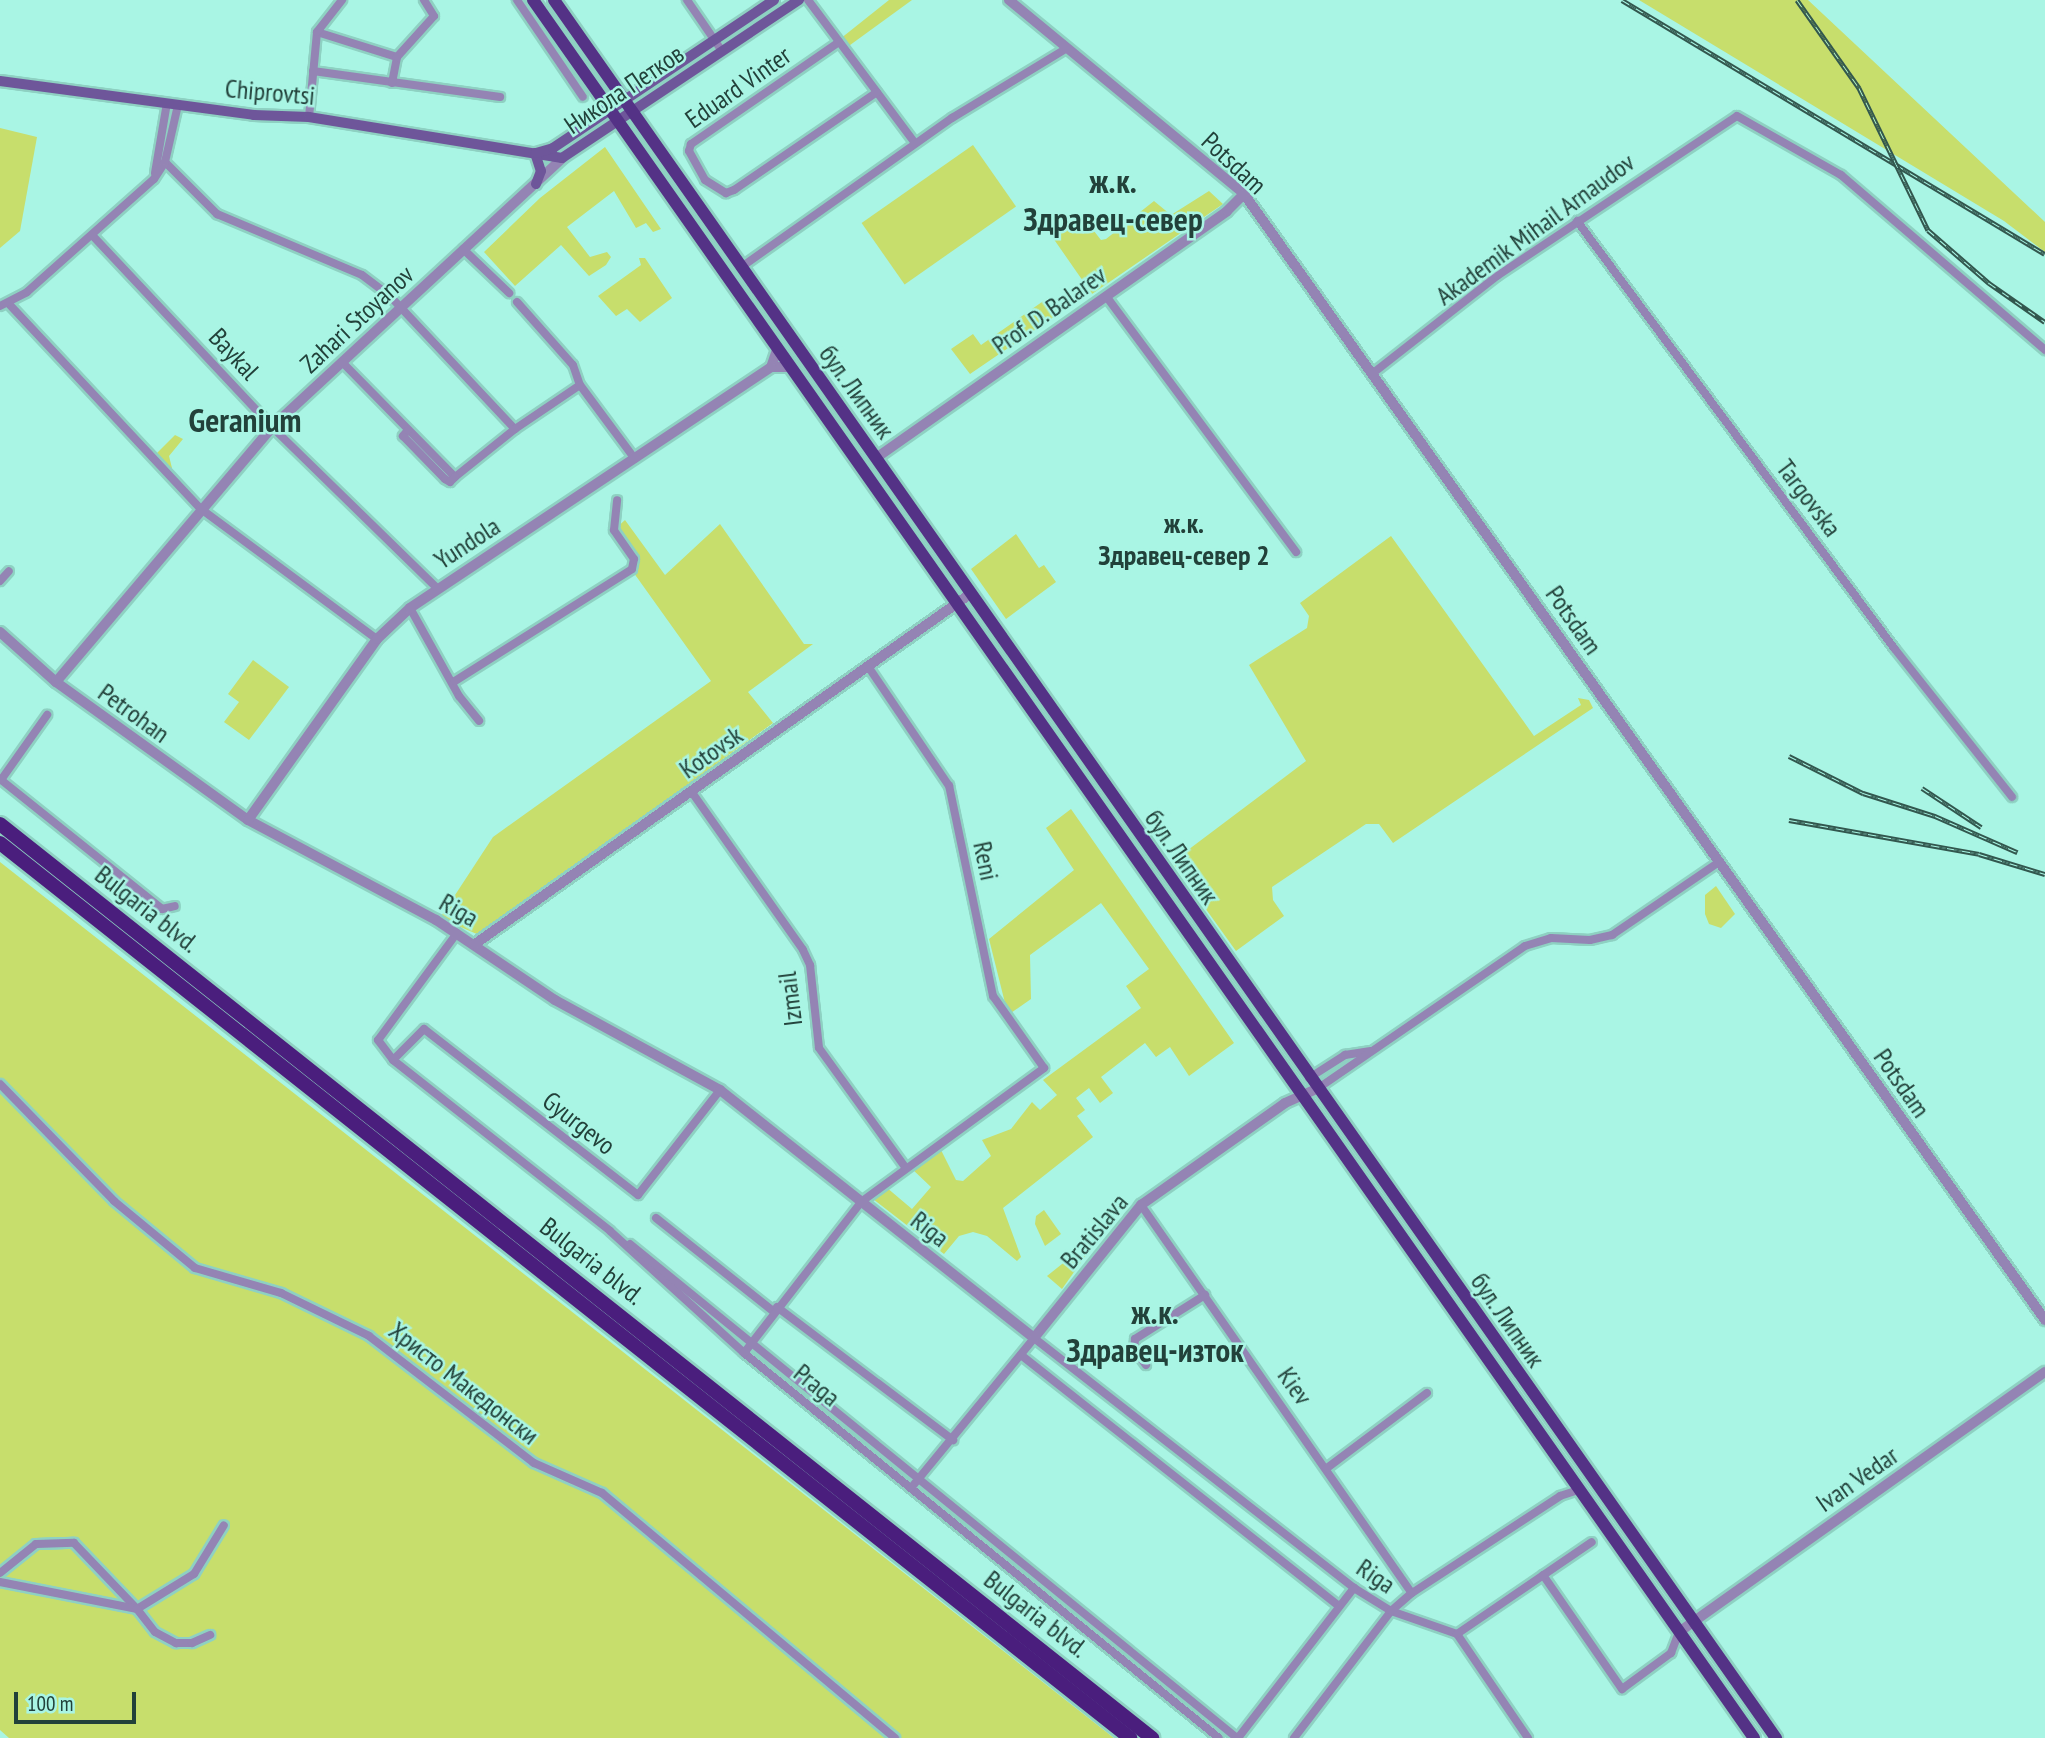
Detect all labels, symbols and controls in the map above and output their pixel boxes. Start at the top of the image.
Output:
street label: Никола Петков [558,38,690,140]
street label: Eduard Vinter [679,39,797,135]
street label: Chiprovtsi [224,73,316,111]
street label: Potsdam [1195,125,1273,201]
street label: Akademik Mihail Arnaudov [1429,146,1641,312]
district label: ж.к. Здравец-север [1023,161,1203,239]
street label: Prof. D. Balarev [985,258,1113,362]
street label: Zahari Stoyanov [294,259,420,379]
street label: Baykal [202,322,266,386]
street label: бул. Липник [812,339,902,445]
district label: Geranium [189,400,301,440]
street label: Targovska [1770,453,1848,543]
district label: ж.к. Здравец-север 2 [1098,506,1270,572]
street label: Yundola [428,510,506,576]
street label: Potsdam [1539,580,1609,660]
street label: Petrohan [92,677,176,749]
street label: Kotovsk [673,719,749,785]
street label: бул. Липник [1138,803,1226,911]
street label: Reni [967,839,1005,883]
street label: Bulgaria blvd. [89,859,205,959]
street label: Riga [434,887,484,933]
street label: Izmail [771,970,809,1028]
street label: Potsdam [1867,1043,1937,1123]
street label: Gyurgevo [536,1085,622,1161]
street label: Bratislava [1054,1187,1134,1275]
street label: Riga [905,1204,955,1254]
street label: Bulgaria blvd. [534,1211,650,1311]
street label: бул. Липник [1464,1266,1552,1374]
district label: ж.к. Здравец-изток [1066,1292,1244,1370]
street label: Христо Македонски [383,1315,545,1451]
street label: Praga [788,1357,846,1413]
street label: Kiev [1271,1361,1319,1411]
street label: Ivan Vedar [1810,1439,1904,1519]
street label: Riga [1351,1552,1401,1600]
street label: Bulgaria blvd. [978,1564,1094,1664]
scale bar [18,1678,140,1722]
text: 100 m [27,1690,73,1717]

